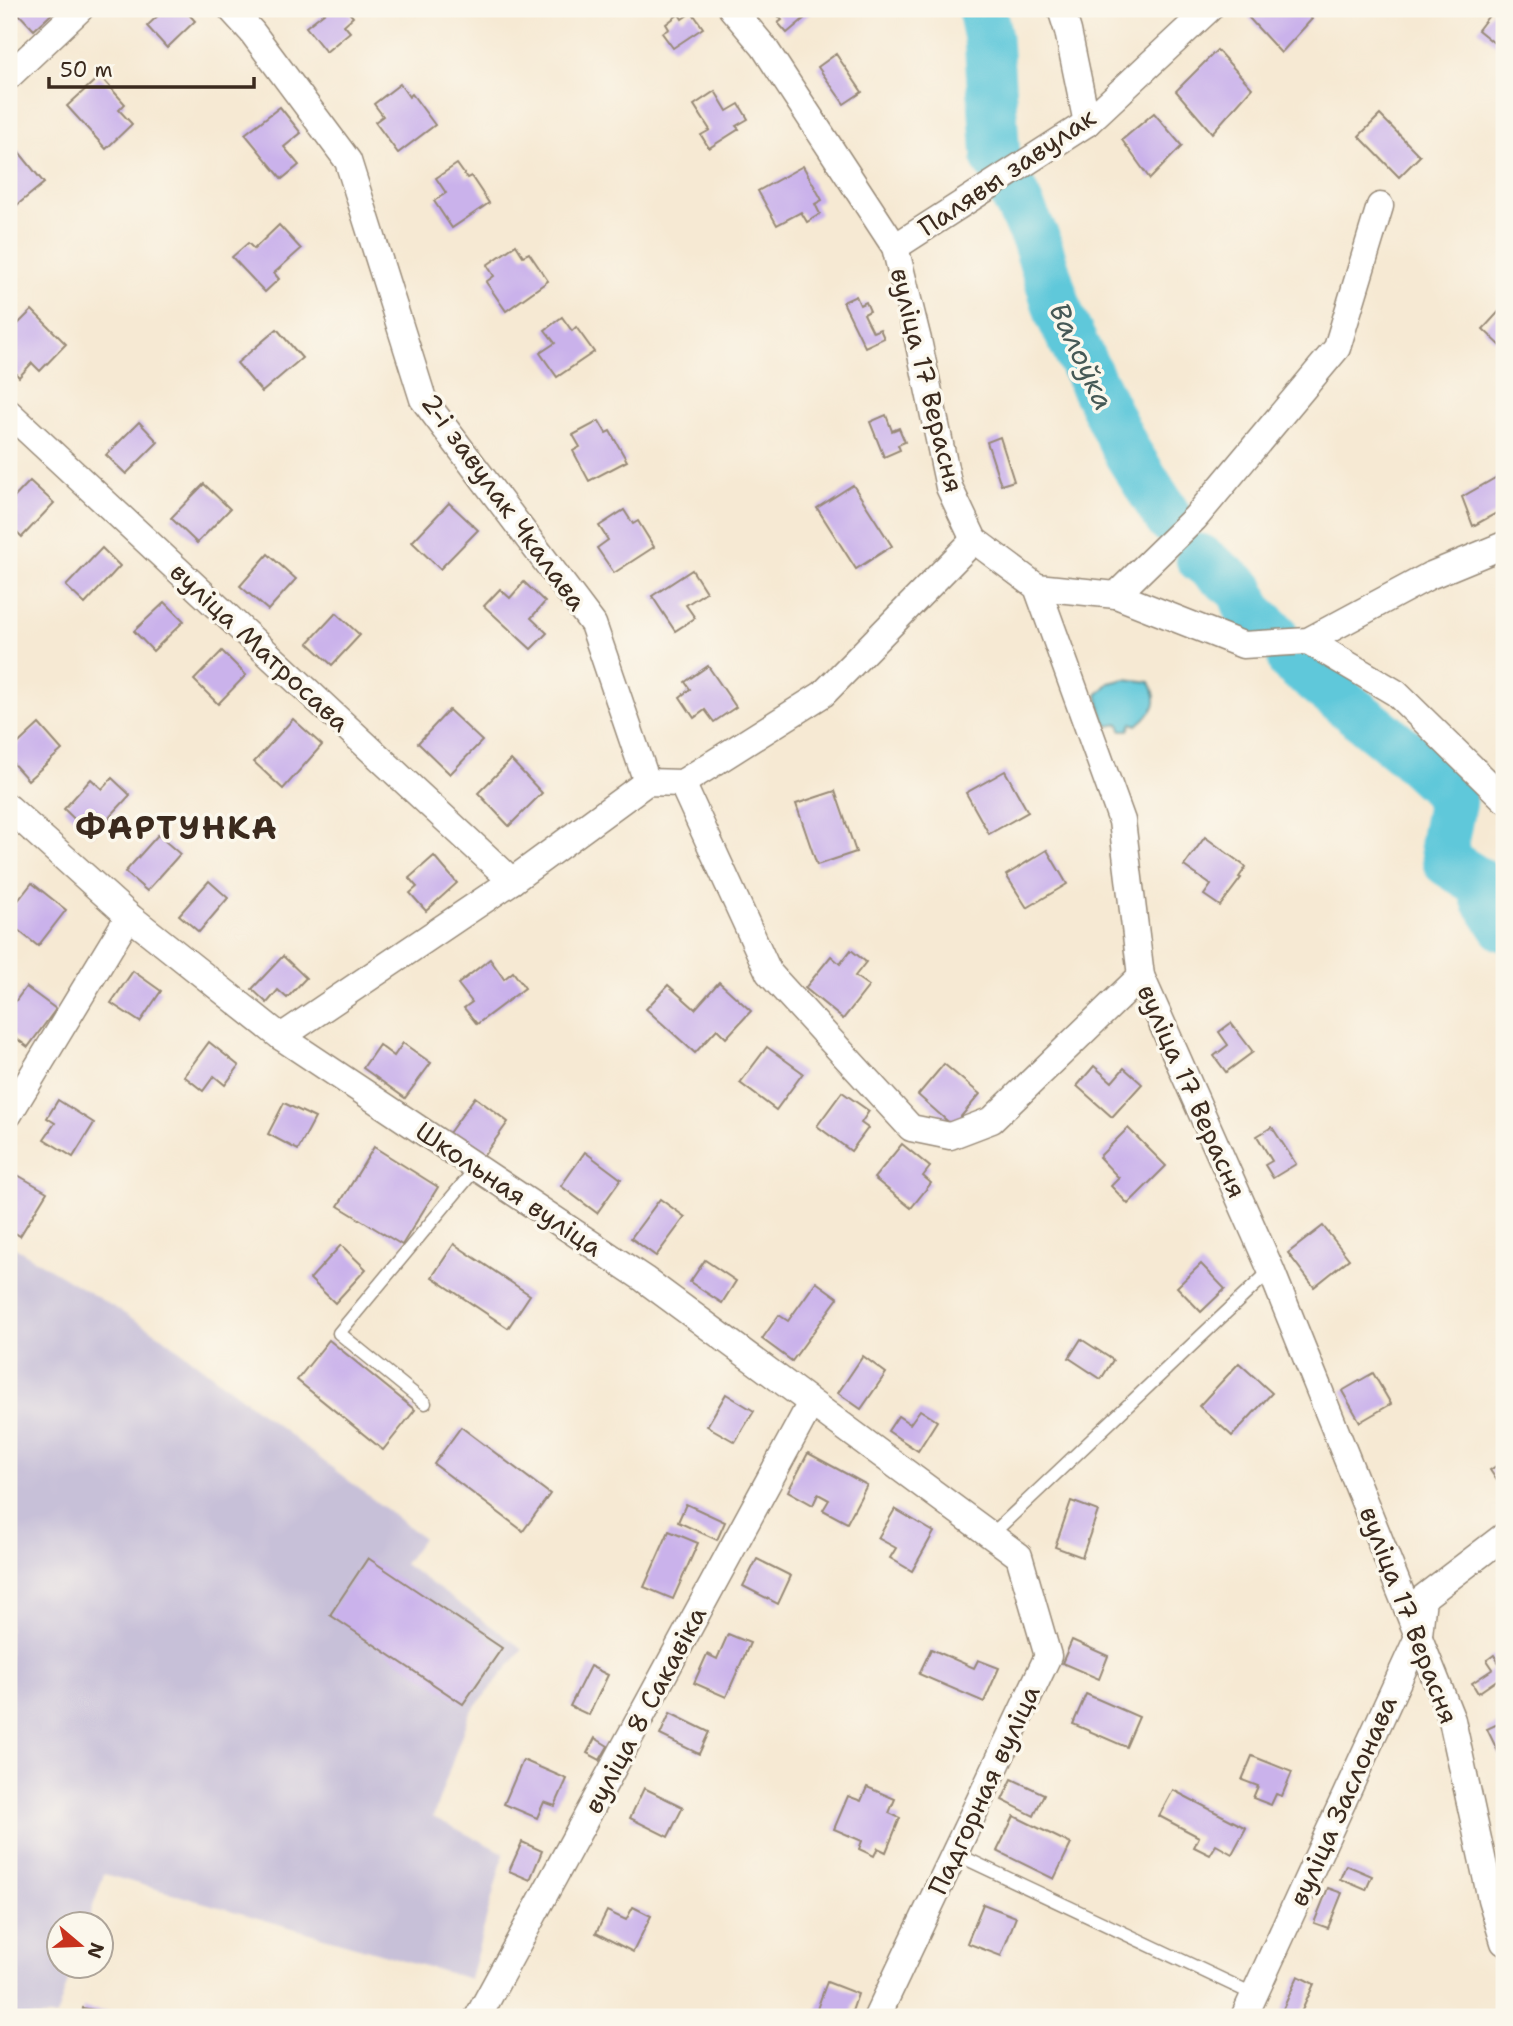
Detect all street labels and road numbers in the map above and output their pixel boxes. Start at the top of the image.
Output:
street label: Палявы завулак [911,99,1102,244]
street label: вуліца 17 Верасня [883,264,972,496]
street label: 2-і завулак Чкалава [414,386,595,617]
street label: вуліца Матросава [163,554,358,739]
street label: вуліца 17 Верасня [1130,978,1255,1203]
street label: Школьная вуліца [409,1113,609,1264]
street label: вуліца 17 Верасня [1352,1501,1467,1729]
street label: вуліца 8 Сакавіка [575,1600,714,1820]
street label: Падгорная вуліца [920,1679,1048,1900]
street label: вуліца Заслонава [1280,1690,1405,1912]

